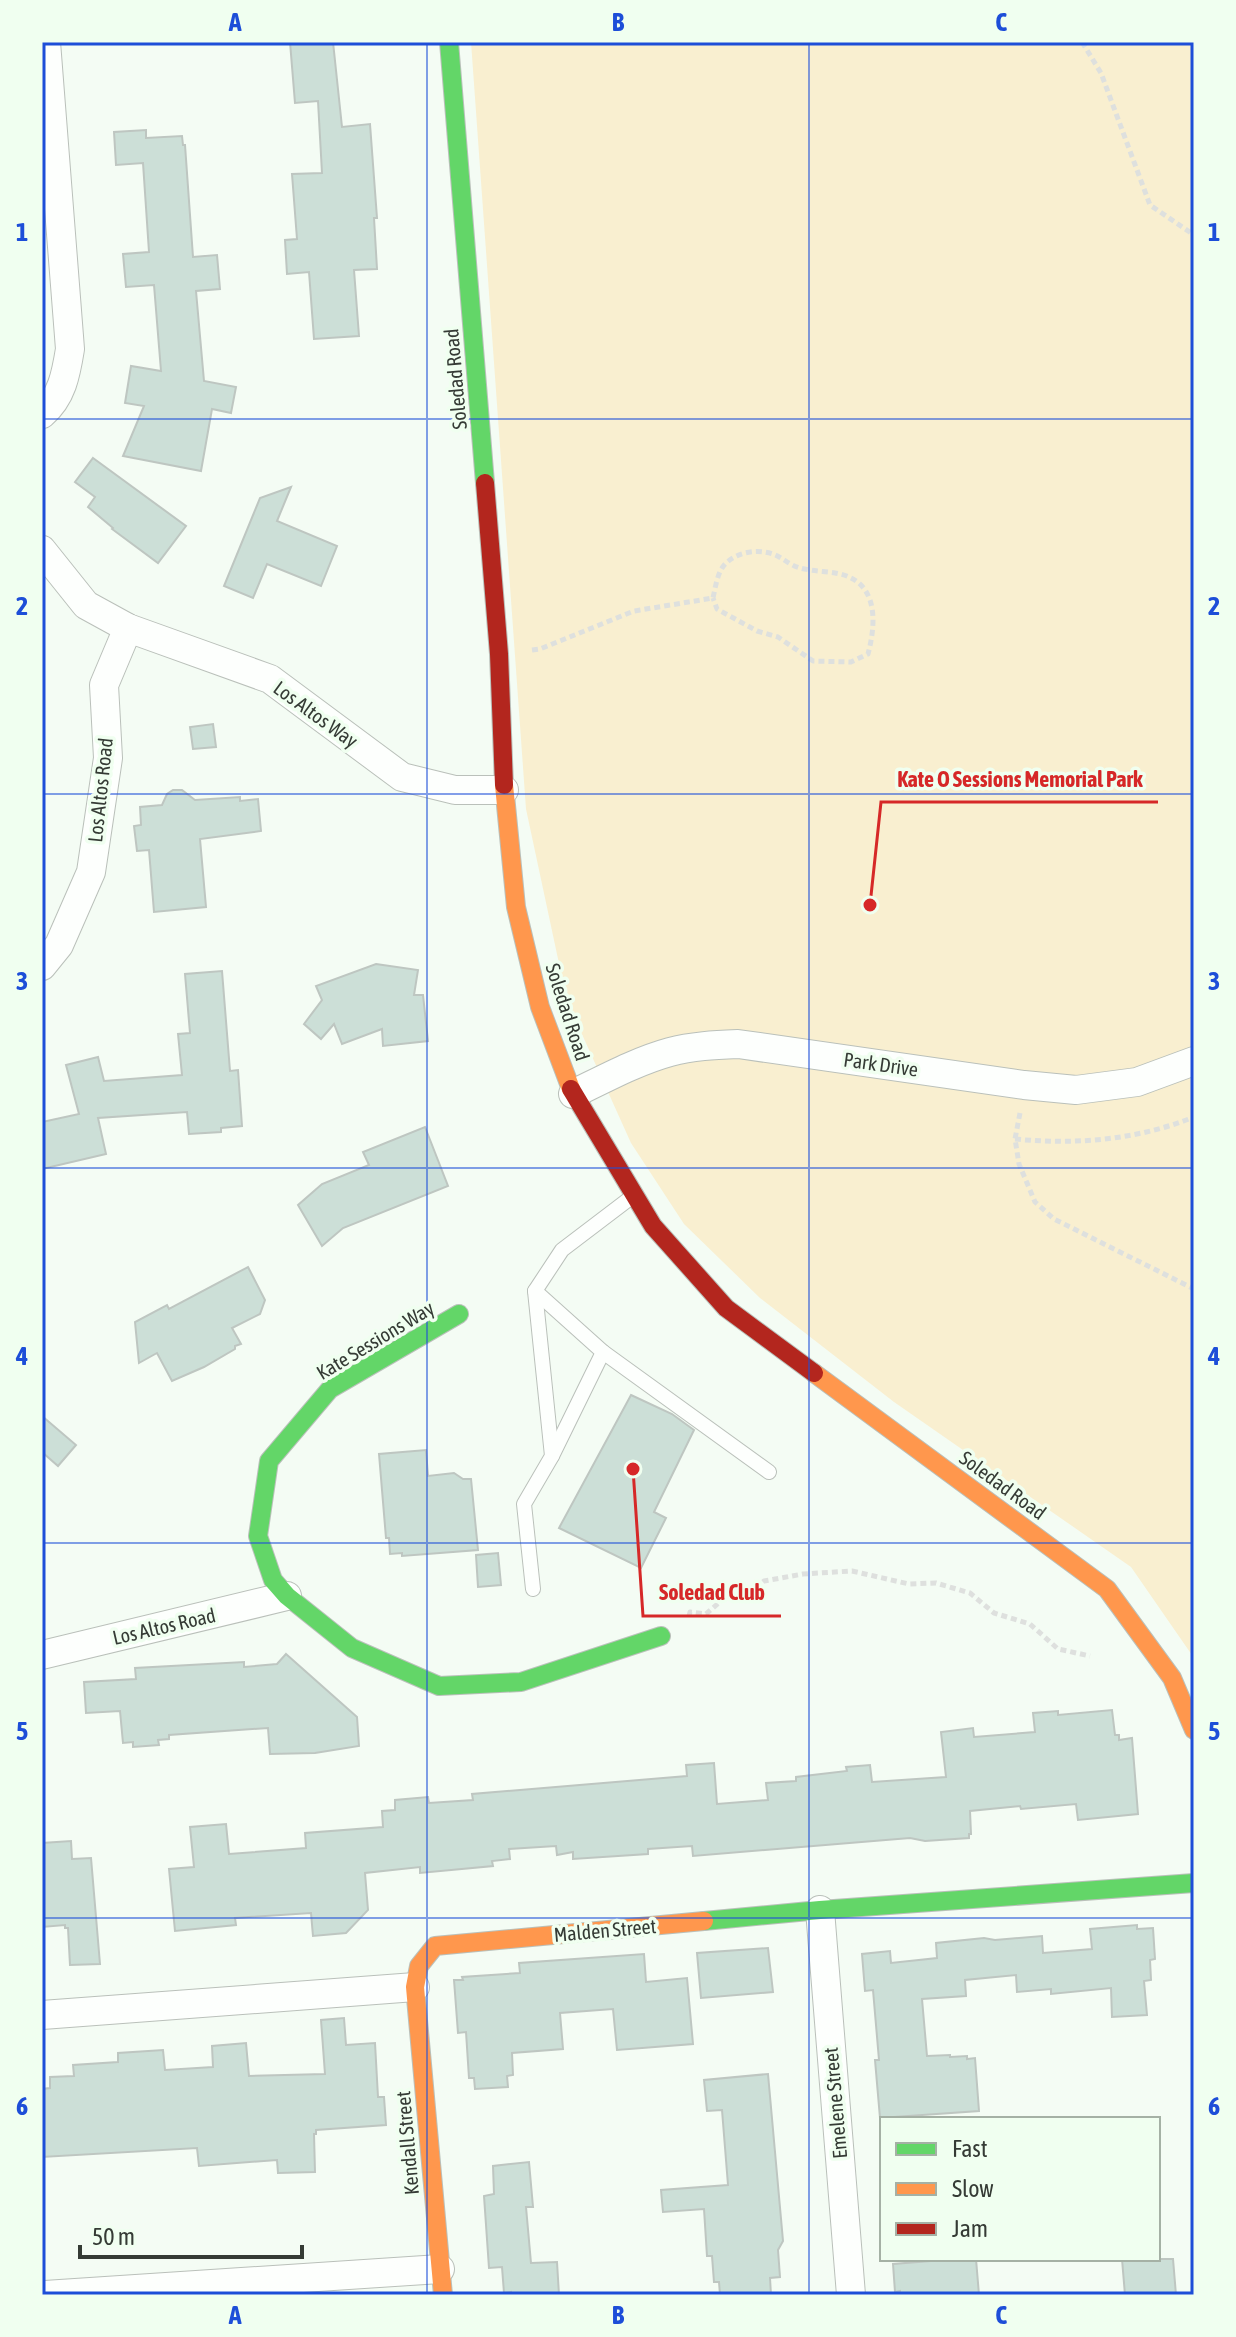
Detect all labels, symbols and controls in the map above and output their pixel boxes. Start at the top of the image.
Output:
text: A [228,7,242,37]
text: B [612,7,625,37]
text: C [995,7,1007,37]
text: 1 [16,217,28,247]
text: 1 [1208,217,1220,247]
street label: Soledad Road [439,328,471,430]
text: 2 [16,591,28,621]
text: 2 [1208,591,1220,621]
street label: Los Altos Way [269,676,363,752]
street label: Los Altos Road [83,737,117,843]
callout: Kate O Sessions Memorial Park [881,756,1158,802]
text: Kate O Sessions Memorial Park [897,766,1143,792]
street label: Soledad Road [541,960,595,1064]
text: 3 [16,966,28,996]
text: 3 [1208,966,1220,996]
street label: Park Drive [842,1047,920,1081]
street label: Kate Sessions Way [312,1296,438,1384]
text: 4 [15,1341,28,1371]
text: 4 [1207,1341,1220,1371]
street label: Soledad Road [955,1446,1051,1524]
callout: Soledad Club [643,1570,781,1616]
text: Soledad Club [659,1579,765,1605]
street label: Los Altos Road [110,1603,218,1649]
text: 5 [16,1716,28,1746]
text: 5 [1208,1716,1220,1746]
street label: Malden Street [553,1914,657,1946]
street label: Emelene Street [819,2046,851,2160]
street label: Kendall Street [391,2090,423,2196]
text: 6 [16,2091,28,2121]
text: 6 [1208,2091,1220,2121]
legend [880,2117,1160,2261]
text: Fast [952,2135,988,2162]
text: Slow [952,2175,994,2202]
scale bar [80,2209,302,2259]
text: Jam [952,2215,988,2242]
text: 50 m [92,2223,135,2250]
text: A [228,2300,242,2330]
text: B [612,2300,625,2330]
text: C [995,2300,1007,2330]

